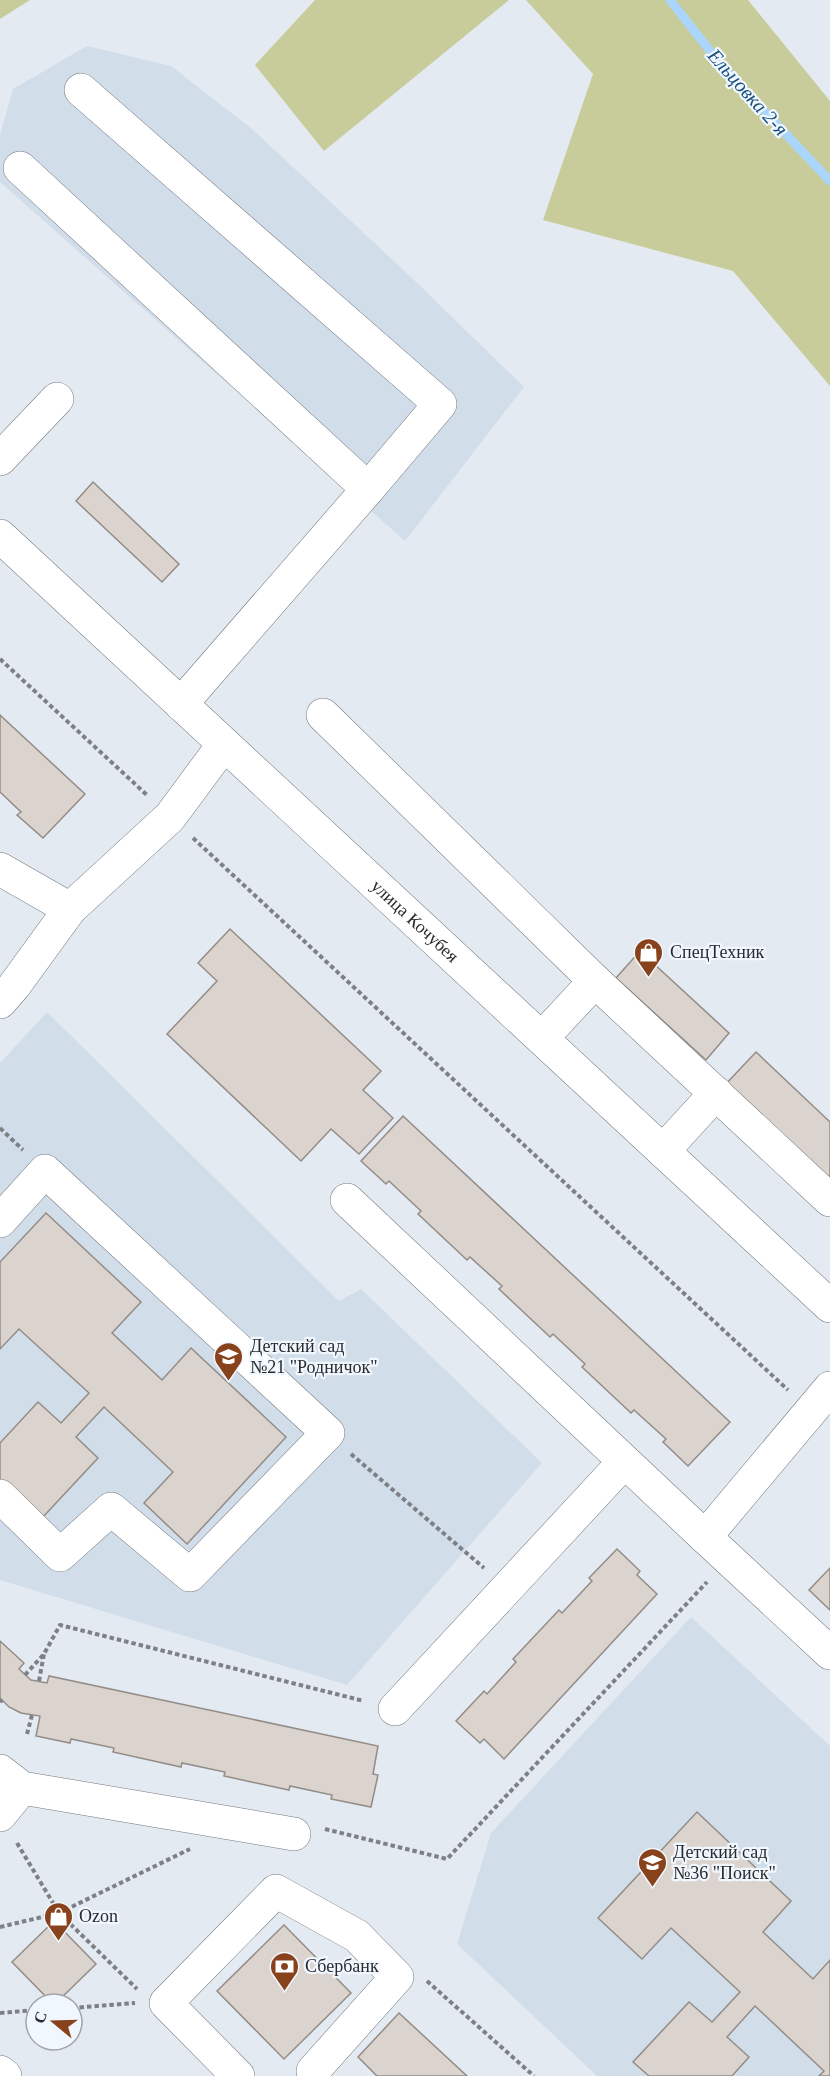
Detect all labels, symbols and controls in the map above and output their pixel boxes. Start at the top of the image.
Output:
water label: Ельцовка 2-я [702,43,793,140]
street label: улица Кочубея [367,876,463,966]
shop icon: СпецТехник [633,936,665,978]
place label: СпецТехник [670,942,765,962]
place label: Детский сад №21 "Родничок" [250,1336,378,1377]
school or university icon: Детский сад №21 "Родничок" [213,1340,245,1382]
place label: Детский сад №36 "Поиск" [673,1842,776,1883]
school or university icon: Детский сад №36 "Поиск" [636,1846,668,1888]
shop icon: Ozon [42,1900,74,1942]
place label: Ozon [79,1906,118,1926]
bank icon: Сбербанк [268,1950,300,1992]
place label: Сбербанк [305,1956,379,1976]
north arrow [24,1992,84,2052]
text: С [30,2009,50,2026]

